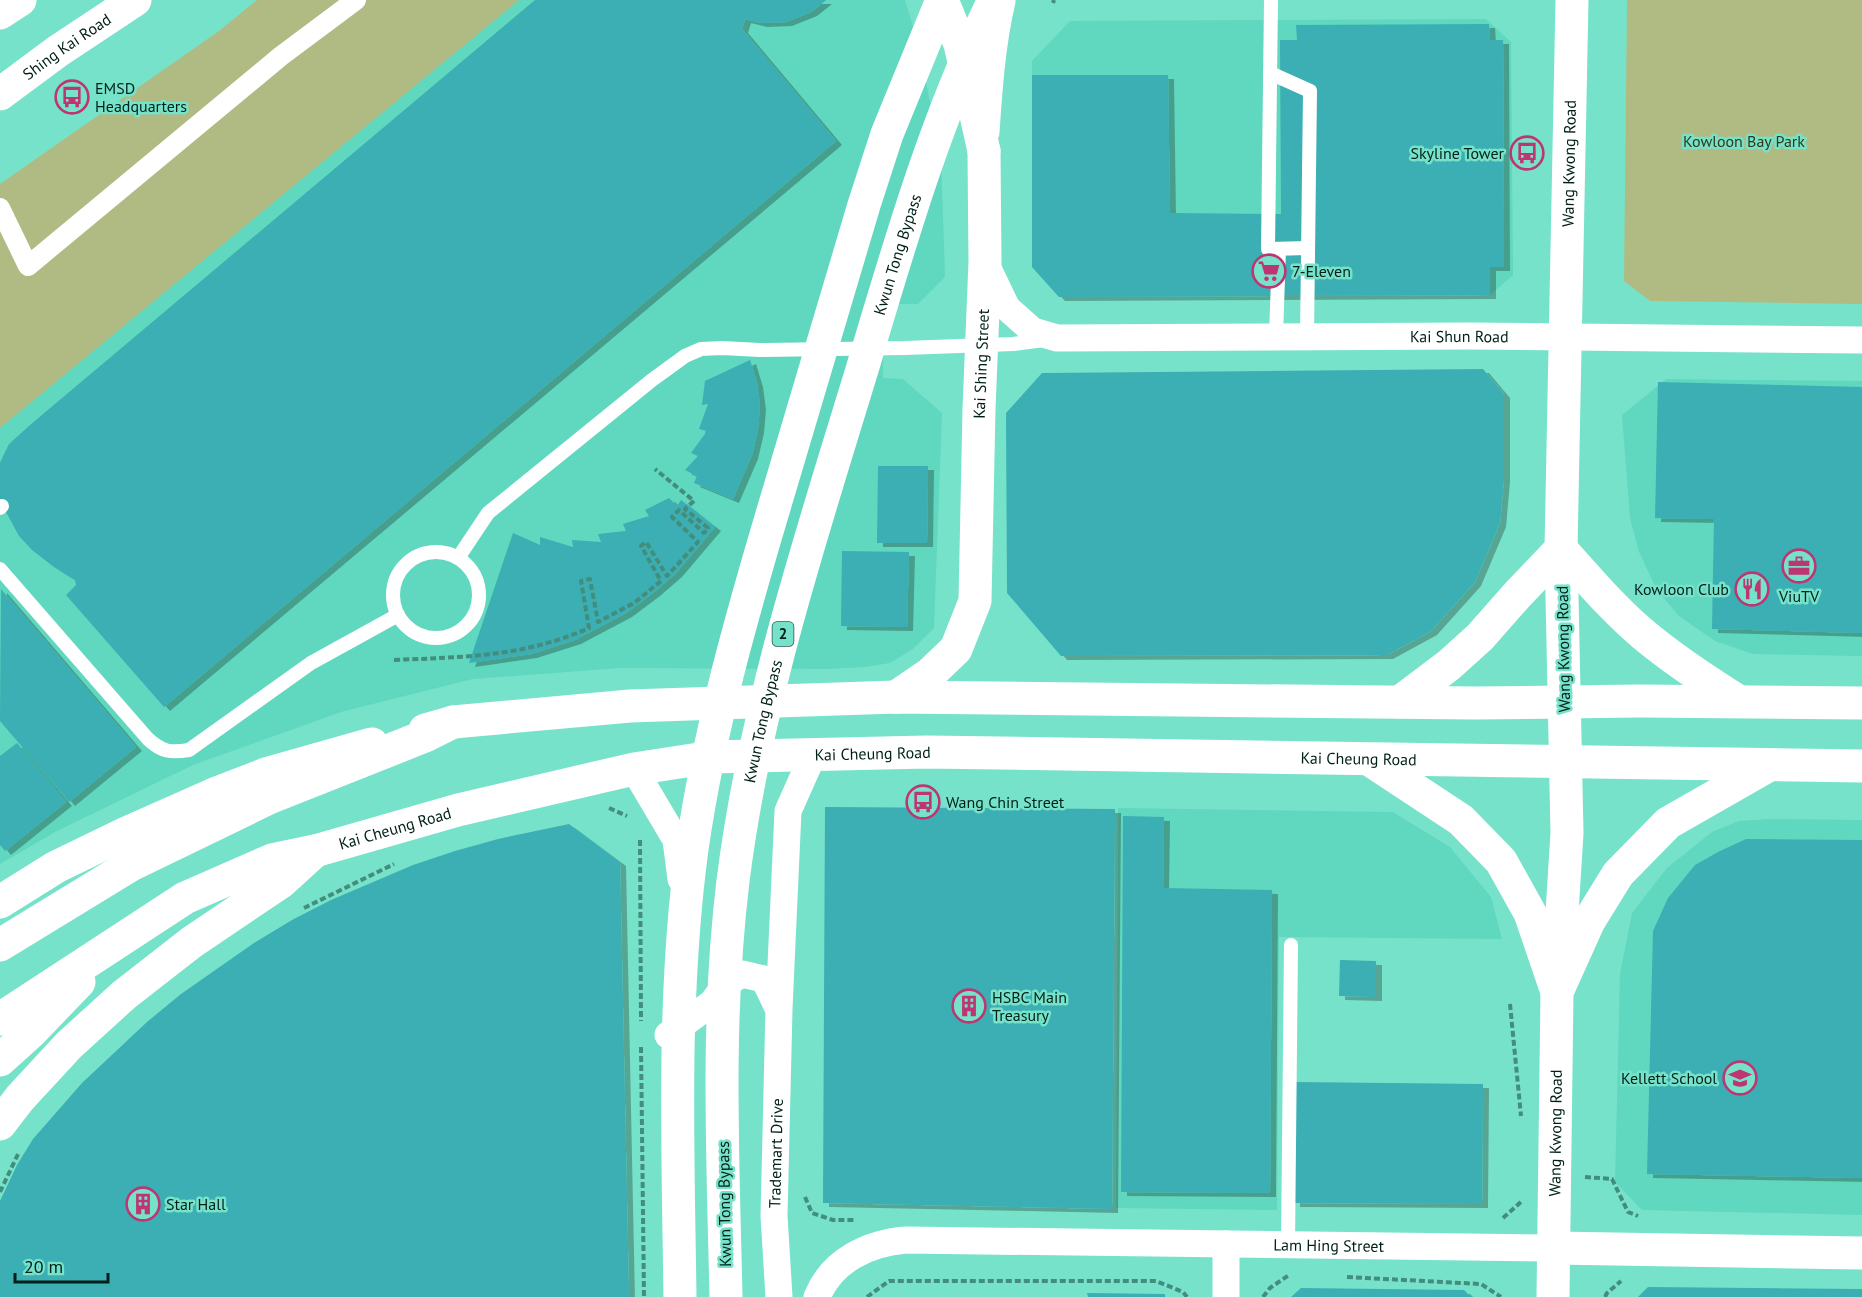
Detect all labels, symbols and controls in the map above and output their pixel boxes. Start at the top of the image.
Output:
street label: Shing Kai Road [19,9,115,84]
place label: EMSD Headquarters [95,78,187,116]
bus stop icon: EMSD Headquarters [54,79,90,115]
street label: Wang Kwong Road [1557,100,1580,227]
park label: Kowloon Bay Park [1683,131,1805,151]
bus stop icon: Skyline Tower [1509,135,1545,171]
place label: Skyline Tower [1410,143,1505,163]
street label: Kwun Tong Bypass [869,191,926,317]
supermarket icon: 7-Eleven [1251,253,1287,289]
place label: 7-Eleven [1292,261,1351,281]
street label: Kai Shing Street [969,308,993,419]
street label: Kai Shun Road [1410,326,1509,346]
office icon: ViuTV [1781,548,1817,584]
restaurant icon: Kowloon Club [1734,571,1770,607]
place label: Kowloon Club [1634,579,1729,599]
street label: Wang Kwong Road [1552,585,1574,713]
place label: ViuTV [1778,586,1820,606]
road number: 2 [772,622,794,646]
street label: Kwun Tong Bypass [739,657,786,785]
street label: Kai Cheung Road [814,742,931,765]
street label: Kai Cheung Road [1300,748,1417,769]
bus stop icon: Wang Chin Street [905,784,941,820]
place label: Wang Chin Street [946,792,1065,812]
street label: Kai Cheung Road [336,802,453,854]
place label: HSBC Main Treasury [992,987,1067,1025]
building icon: HSBC Main Treasury [951,988,987,1024]
school or university icon: Kellett School [1722,1060,1758,1096]
place label: Kellett School [1621,1068,1717,1088]
street label: Wang Kwong Road [1544,1069,1566,1197]
street label: Trademart Drive [764,1098,787,1208]
street label: Kwun Tong Bypass [713,1141,735,1267]
building icon: Star Hall [125,1186,161,1222]
place label: Star Hall [166,1194,226,1214]
street label: Lam Hing Street [1273,1235,1385,1256]
scale bar [15,1246,108,1284]
text: 20 m [24,1255,63,1278]

